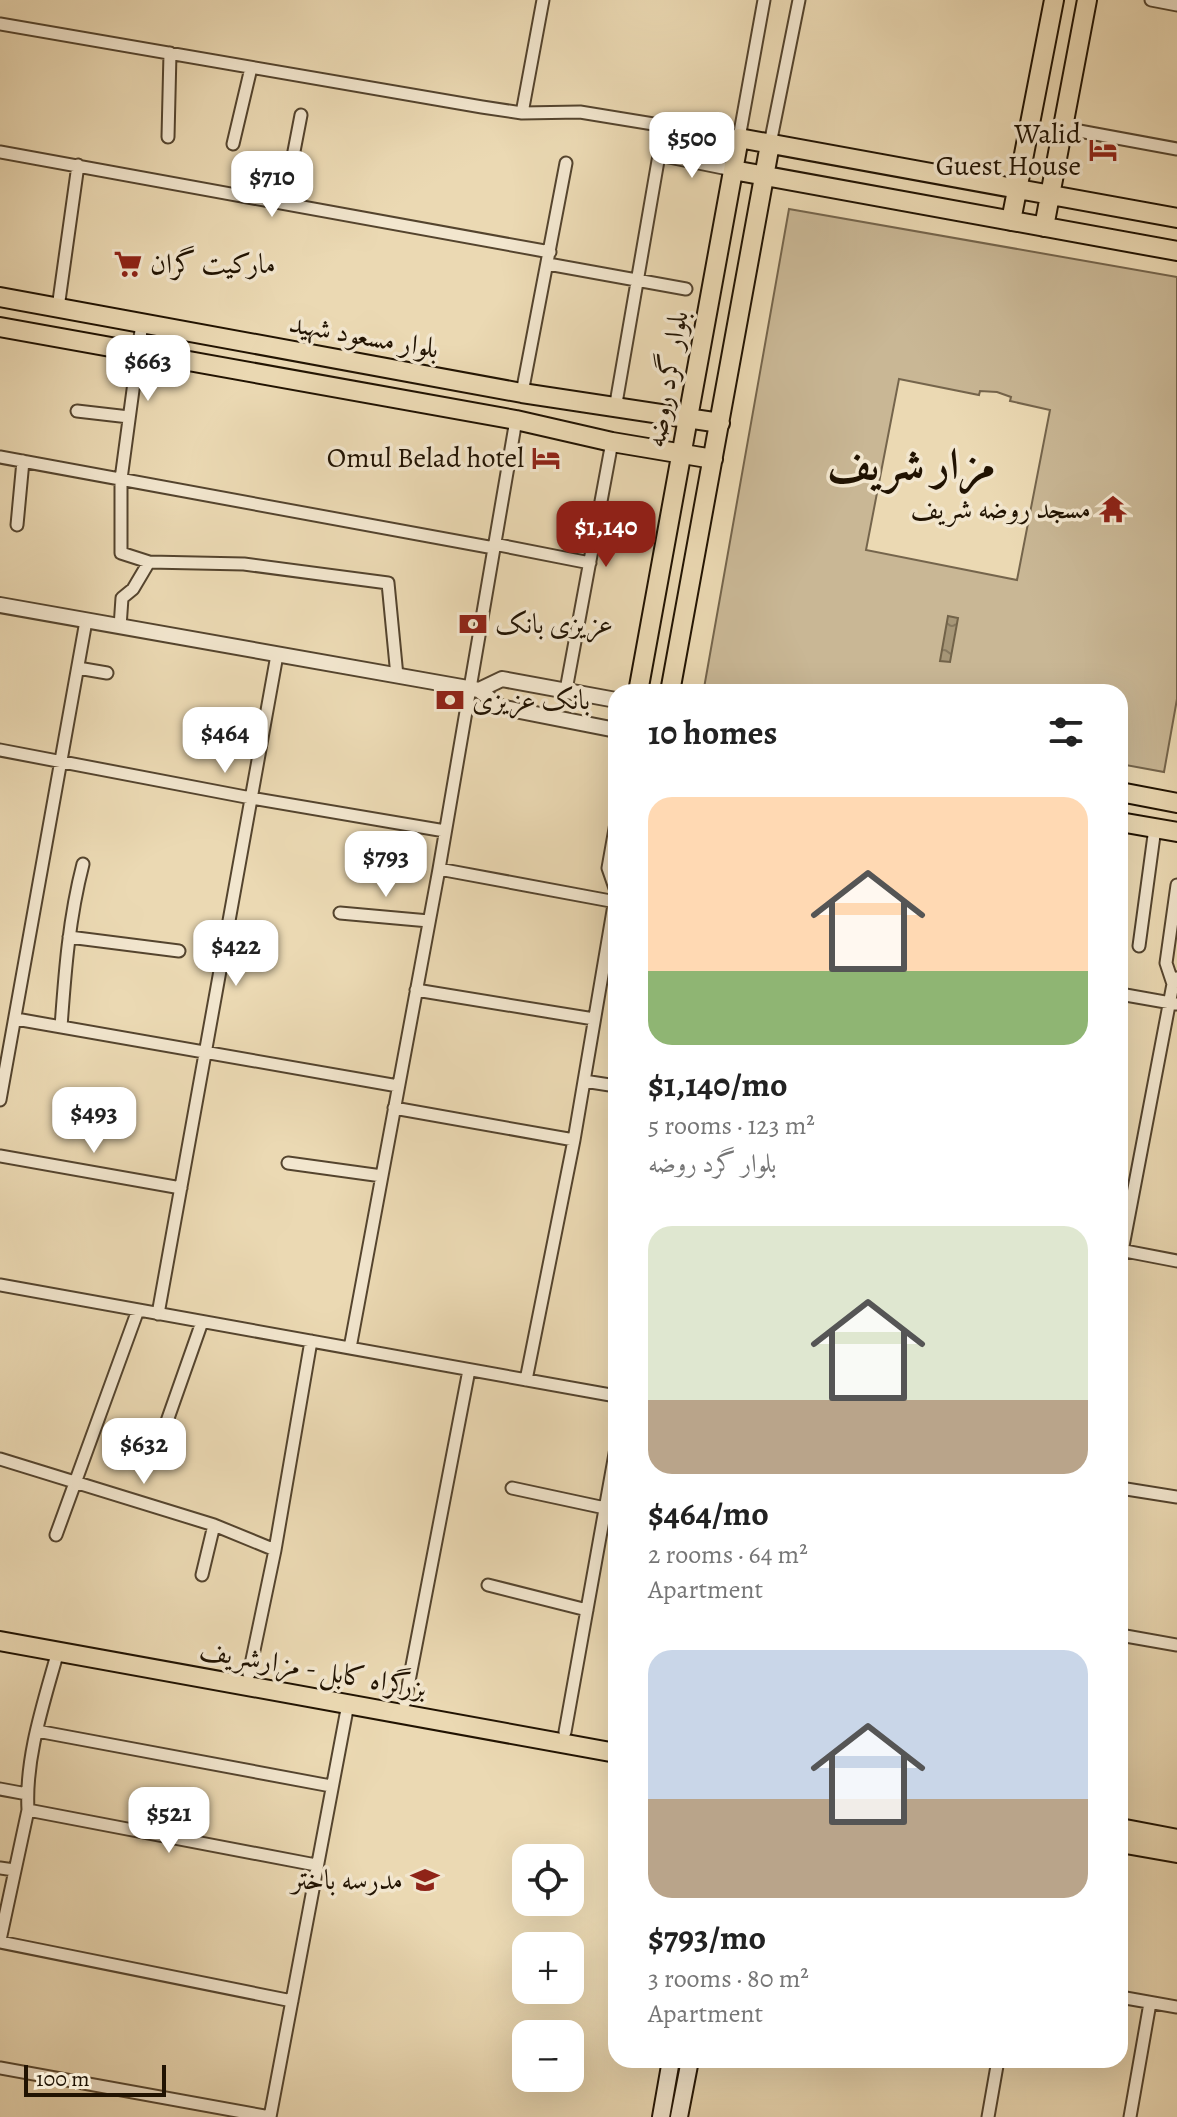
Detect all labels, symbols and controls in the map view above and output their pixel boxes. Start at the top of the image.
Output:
pin: $500 [645,112,739,180]
place label: Walid Guest House [936,115,1082,185]
text: $500 [667,120,717,155]
hotel icon: Walid Guest House [1088,135,1118,165]
pin: $710 [225,151,319,219]
text: $710 [249,159,295,194]
place label: مارکیت گران [150,245,276,283]
supermarket icon: مارکیت گران [113,249,143,279]
street label: بلوار مسعود شهید [286,304,442,368]
street label: بلوار گرد روضه [636,308,698,450]
pin: $663 [101,335,195,403]
text: $663 [124,343,172,378]
district label: مزار شريف [827,434,995,495]
place label: Omul Belad hotel [327,439,524,477]
hotel icon: Omul Belad hotel [531,443,561,473]
place label: مسجد روضه شریف [910,490,1091,528]
temple icon: مسجد روضه شریف [1098,494,1128,524]
pin: $1,140 [541,501,671,569]
text: $1,140 [574,509,638,544]
place label: عزیزی بانک [495,605,613,643]
bank icon: عزیزی بانک [458,609,488,639]
place label: بانک عزیزی [472,681,590,719]
bank icon: بانک عزیزی [435,685,465,715]
pin: $464 [178,707,272,775]
text: 10 homes [648,709,777,756]
icon: filters [1044,710,1088,754]
text: $464 [201,715,249,750]
pin: $793 [339,831,433,899]
text: $793 [363,839,409,874]
icon: home [796,849,940,993]
pin: $422 [189,920,283,988]
text: $422 [211,928,261,963]
text: $1,140/mo [648,1061,788,1108]
pin: $493 [47,1087,141,1155]
text: $493 [70,1095,118,1130]
text: 5 rooms · 123 m² [648,1108,815,1143]
text: بلوار گرد روضه [648,1146,777,1181]
icon: home [796,1278,940,1422]
pin: $632 [97,1418,191,1486]
text: $632 [120,1426,168,1461]
text: $464/mo [648,1490,769,1537]
text: 2 rooms · 64 m² [648,1537,808,1572]
text: Apartment [648,1572,763,1607]
street label: بزرگراه کابل - مزارشریف [197,1630,429,1708]
icon: home [796,1702,940,1846]
pin: $521 [122,1787,216,1855]
text: $521 [146,1795,192,1830]
map controls [512,1844,584,2092]
button: locate [512,1844,584,1916]
place label: مدرسه باختر [289,1861,403,1899]
school or university icon: مدرسه باختر [410,1865,440,1895]
text: $793/mo [648,1914,766,1961]
button: + [512,1932,584,2004]
text: 3 rooms · 80 m² [648,1961,809,1996]
text: Apartment [648,1996,763,2031]
button: − [512,2020,584,2092]
scale bar [24,2061,166,2097]
text: 100 m [36,2064,90,2094]

